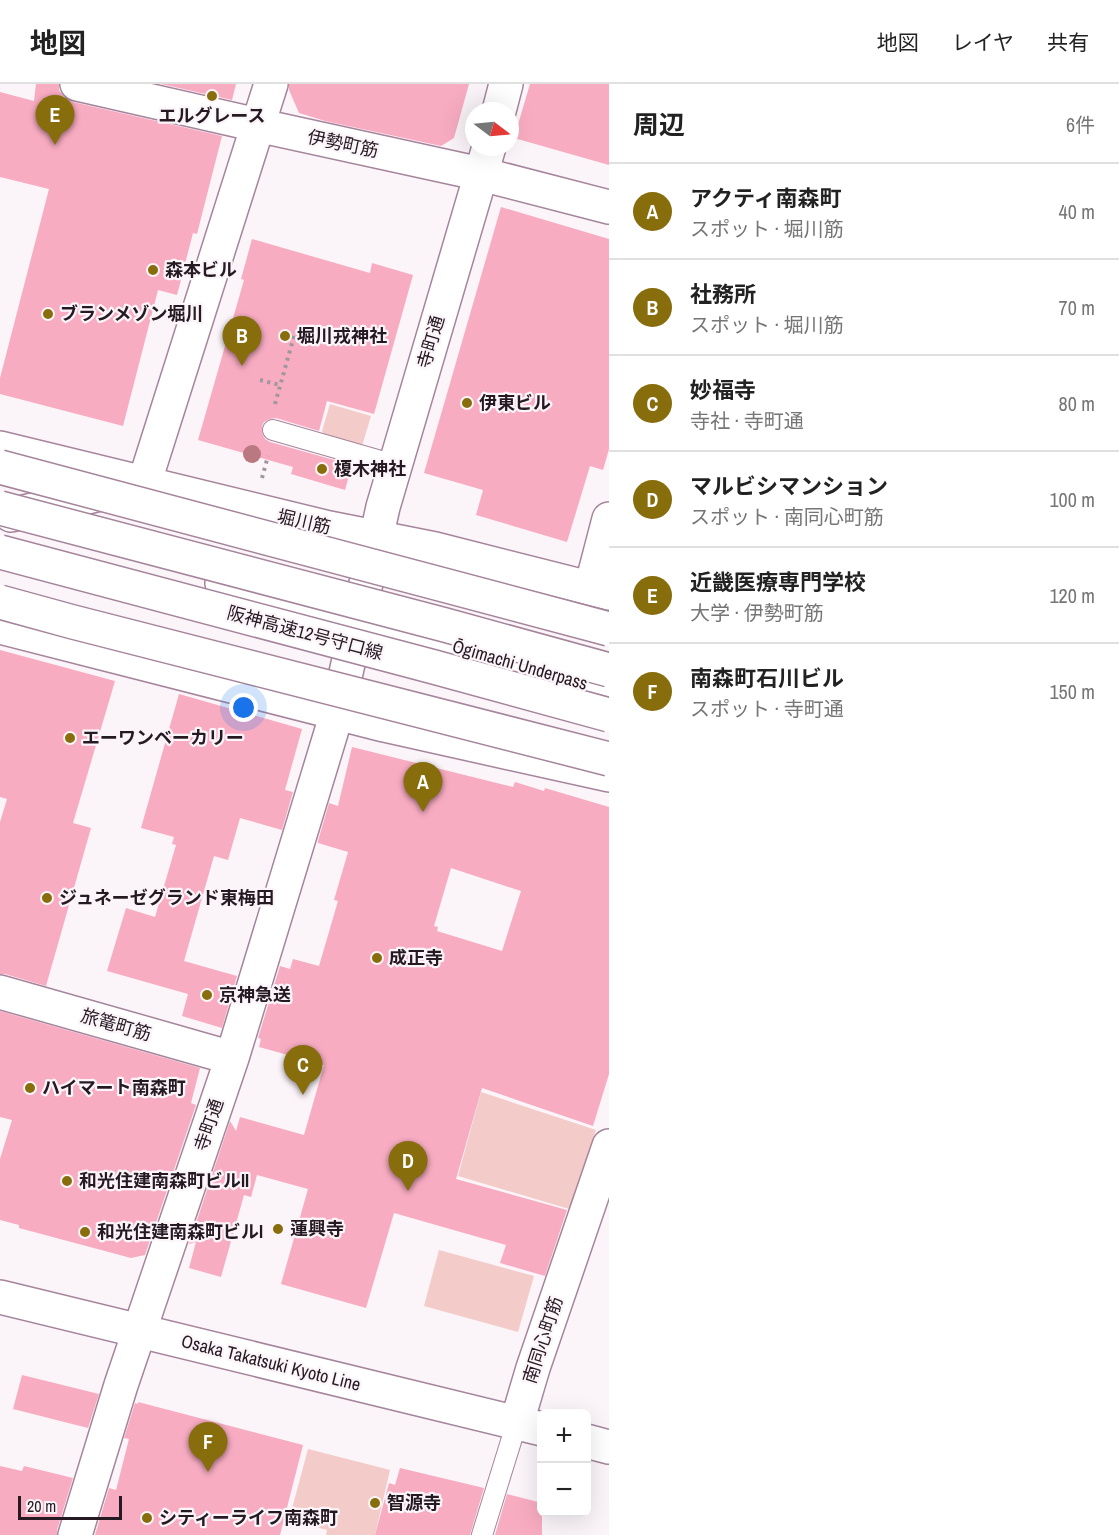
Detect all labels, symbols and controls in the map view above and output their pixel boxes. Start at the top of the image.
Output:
text: 地図 [30,24,86,62]
text: 地図 [877,28,919,57]
text: レイヤ [952,28,1014,57]
text: 共有 [1047,28,1089,57]
marker: エルグレース [205,89,219,103]
pin: E [36,95,74,145]
north arrow [465,102,519,156]
place label: エルグレース [158,103,266,128]
text: 周辺 [633,107,685,142]
text: 6件 [1066,111,1095,138]
street label: 伊勢町筋 [305,124,381,163]
text: アクティ南森町 [690,183,842,213]
text: A [647,198,658,225]
text: 40 m [1059,198,1095,225]
text: スポット · 堀川筋 [690,215,844,242]
place label: 森本ビル [165,257,237,282]
marker: 森本ビル [146,263,160,277]
text: 社務所 [690,279,756,309]
text: B [647,294,658,321]
text: 70 m [1059,294,1095,321]
place label: ブランメゾン堀川 [60,301,203,326]
marker: ブランメゾン堀川 [41,307,55,321]
text: スポット · 堀川筋 [690,311,844,338]
street label: 寺町通 [411,312,450,371]
pin: B [222,316,262,366]
place label: 堀川戎神社 [297,323,387,348]
marker: 堀川戎神社 [278,329,292,343]
text: 妙福寺 [690,375,756,405]
place label: 伊東ビル [479,390,551,415]
text: C [647,390,658,417]
text: 80 m [1059,390,1095,417]
marker: 伊東ビル [460,396,474,410]
text: 寺社 · 寺町通 [690,407,804,434]
place label: 榎木神社 [334,456,406,481]
marker: 榎木神社 [315,462,329,476]
text: マルビシマンション [690,471,888,501]
text: D [647,486,658,513]
text: 100 m [1049,486,1095,513]
street label: 堀川筋 [275,503,333,540]
text: スポット · 南同心町筋 [690,503,884,530]
text: 近畿医療専門学校 [690,567,866,597]
text: E [647,582,658,609]
text: 120 m [1049,582,1095,609]
text: 大学 · 伊勢町筋 [690,599,824,626]
street label: 阪神高速12号守口線 [224,600,386,665]
street label: Ōgimachi Underpass [450,633,591,696]
text: 南森町石川ビル [690,663,844,693]
text: F [647,678,658,705]
text: 150 m [1049,678,1095,705]
your location [229,693,258,722]
text: スポット · 寺町通 [690,695,844,722]
place label: エーワンベーカリー [82,725,244,750]
marker: エーワンベーカリー [63,731,77,745]
pin: A [404,762,442,812]
place label: ジュネーゼグランド東梅田 [59,885,274,910]
marker: ジュネーゼグランド東梅田 [40,891,54,905]
place label: 成正寺 [389,945,443,970]
marker: 成正寺 [370,951,384,965]
place label: 京神急送 [219,982,291,1007]
marker: 京神急送 [200,988,214,1002]
street label: 旅篭町筋 [78,1003,154,1046]
pin: C [284,1046,322,1095]
place label: ハイマート南森町 [42,1075,186,1100]
marker: ハイマート南森町 [23,1081,37,1095]
street label: 寺町通 [188,1095,229,1154]
pin: D [388,1142,428,1191]
place label: 和光住建南森町ビルII [79,1168,249,1193]
marker: 和光住建南森町ビルII [60,1174,74,1188]
place label: 蓮興寺 [290,1216,344,1241]
place label: 和光住建南森町ビルI [97,1219,263,1244]
marker: 蓮興寺 [271,1222,285,1236]
marker: 和光住建南森町ビルI [78,1225,92,1239]
street label: 南同心町筋 [517,1293,568,1387]
street label: Osaka Takatsuki Kyoto Line [179,1328,363,1397]
map controls [537,1409,591,1517]
button: + [537,1409,591,1463]
pin: F [188,1422,228,1472]
button: − [537,1463,591,1517]
place label: 智源寺 [387,1490,441,1515]
scale bar [18,1493,122,1520]
text: 20 m [27,1495,56,1517]
marker: 智源寺 [368,1496,382,1510]
place label: シティーライフ南森町 [159,1505,338,1530]
marker: シティーライフ南森町 [140,1511,154,1525]

